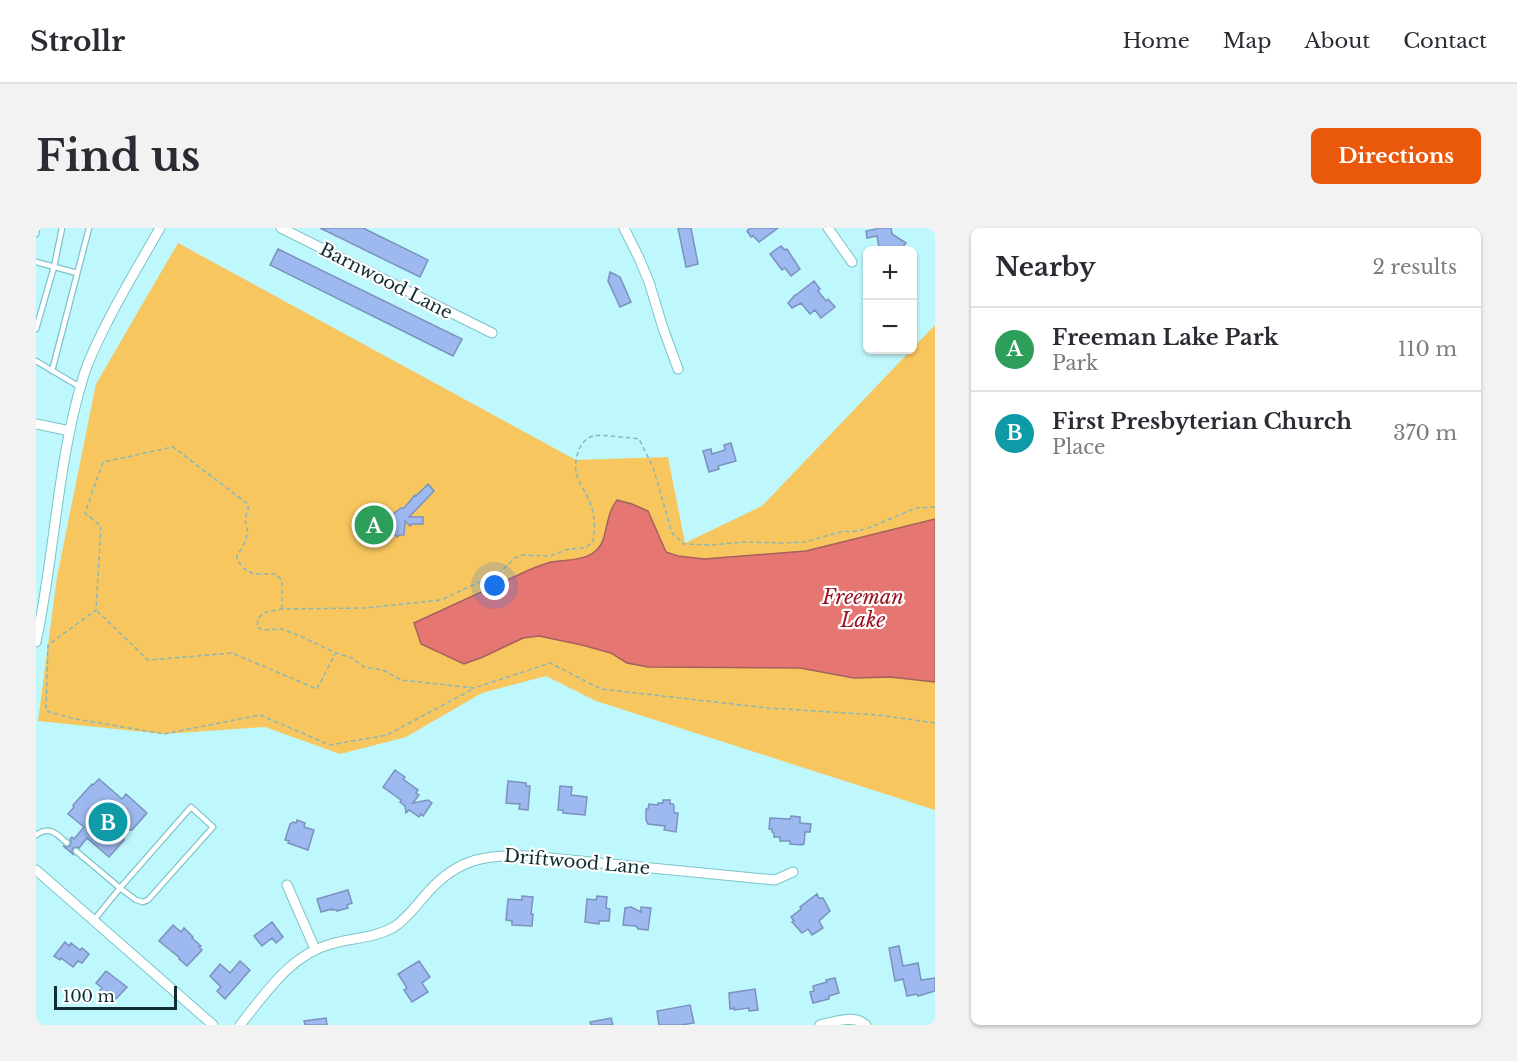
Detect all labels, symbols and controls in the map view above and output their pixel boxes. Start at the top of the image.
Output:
text: Strollr [30,24,125,59]
text: Home [1123,28,1190,54]
text: Map [1223,28,1271,54]
text: About [1304,28,1370,54]
text: Contact [1403,28,1487,54]
button: Directions [1311,128,1481,184]
text: Find us [36,130,200,182]
street label: Barnwood Lane [316,238,456,324]
map controls [863,246,917,354]
button: + [863,246,917,300]
text: Nearby [995,251,1096,283]
text: 2 results [1373,255,1457,279]
button: − [863,300,917,354]
text: Freeman Lake Park [1052,324,1278,351]
text: A [1006,337,1023,361]
text: 110 m [1398,337,1457,361]
text: Park [1052,351,1098,375]
text: First Presbyterian Church [1052,408,1352,435]
text: B [1007,421,1022,445]
text: 370 m [1393,421,1457,445]
text: Place [1052,435,1106,459]
pin: A [354,502,394,548]
your location [480,571,509,600]
water label: Freeman Lake [821,585,904,632]
pin: B [88,800,128,844]
street label: Driftwood Lane [503,845,651,879]
scale bar [54,983,177,1010]
text: 100 m [63,986,115,1006]

